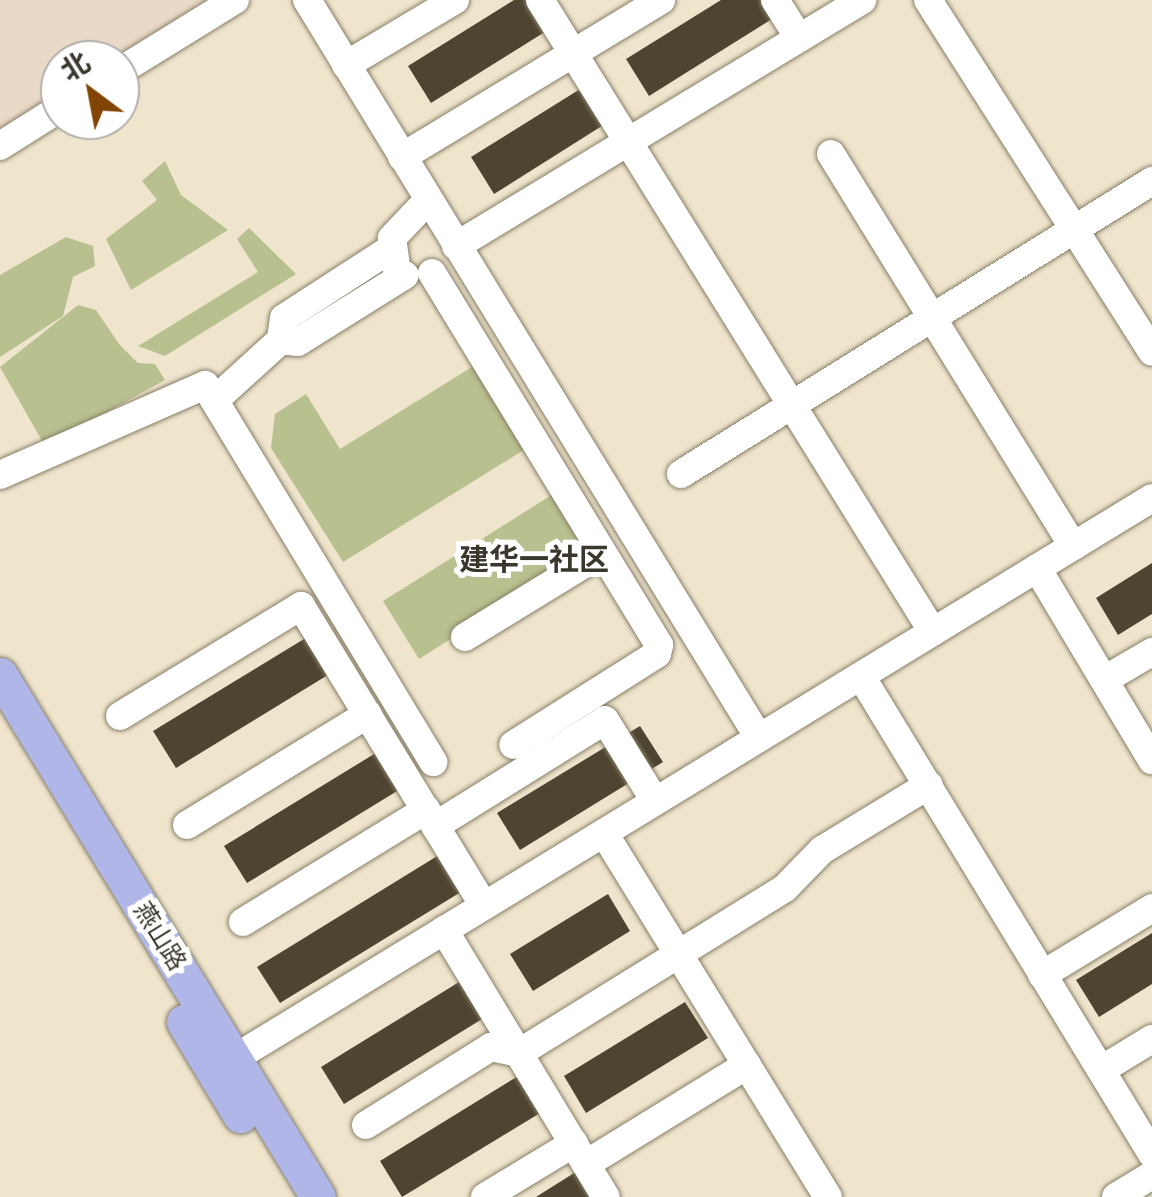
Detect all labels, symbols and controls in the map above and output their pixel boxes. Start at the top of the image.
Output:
north arrow [40,40,140,140]
text: 北 [53,43,97,89]
district label: 建华一社区 [459,541,609,577]
street label: 燕山路 [127,896,193,976]

